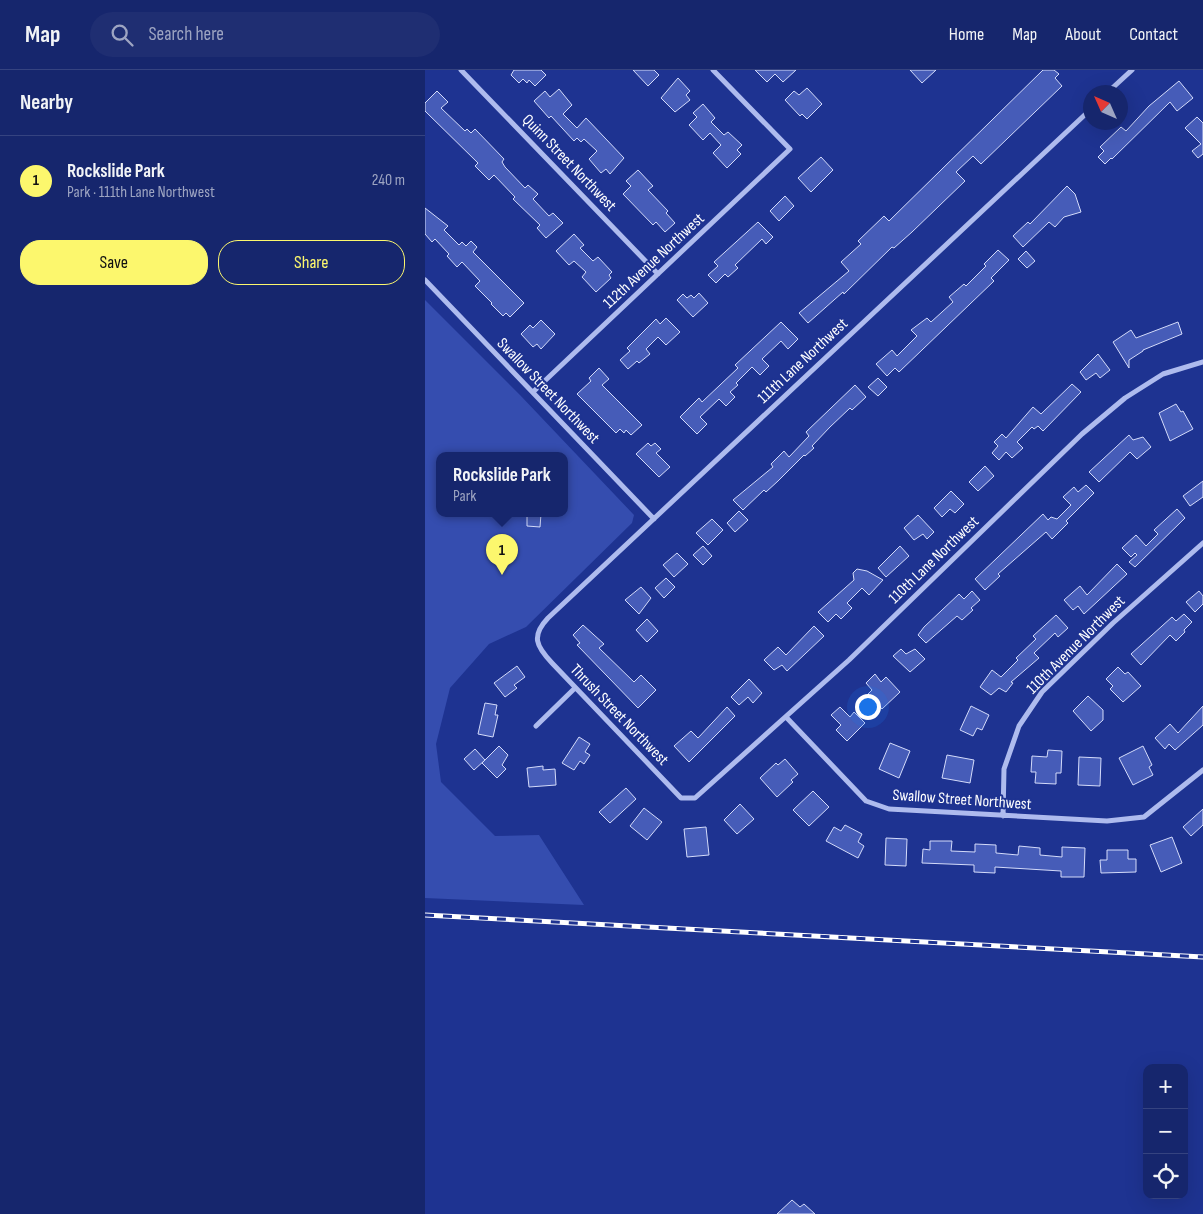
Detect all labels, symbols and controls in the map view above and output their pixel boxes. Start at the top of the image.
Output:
search box [90,12,440,57]
text: Map [25,20,60,49]
icon: search [108,21,136,49]
text: Search here [148,23,224,46]
text: Home [949,24,984,45]
text: Map [1012,24,1037,45]
text: About [1065,24,1101,45]
text: Contact [1129,24,1178,45]
north arrow [1083,85,1128,130]
text: Nearby [20,90,73,115]
street label: Quinn Street Northwest [518,111,620,215]
text: Rockslide Park [67,160,165,183]
text: 1 [33,171,39,190]
text: 240 m [372,171,405,190]
text: Park · 111th Lane Northwest [67,183,215,202]
street label: 112th Avenue Northwest [600,209,709,313]
button: Save [20,240,208,285]
button: Share [218,240,405,285]
street label: 111th Lane Northwest [754,314,852,408]
street label: Swallow Street Northwest [493,334,603,448]
popup [436,452,568,517]
text: Rockslide Park [453,464,551,487]
text: Park [453,487,477,506]
street label: 110th Lane Northwest [885,512,983,608]
pin: 1 [486,534,518,575]
street label: 110th Avenue Northwest [1023,592,1129,698]
street label: Thrush Street Northwest [566,660,672,770]
your location [855,694,881,720]
street label: Swallow Street Northwest [892,786,1032,814]
map controls [1143,1064,1188,1199]
button: + [1143,1064,1188,1109]
button: − [1143,1109,1188,1154]
button: locate [1143,1154,1188,1199]

